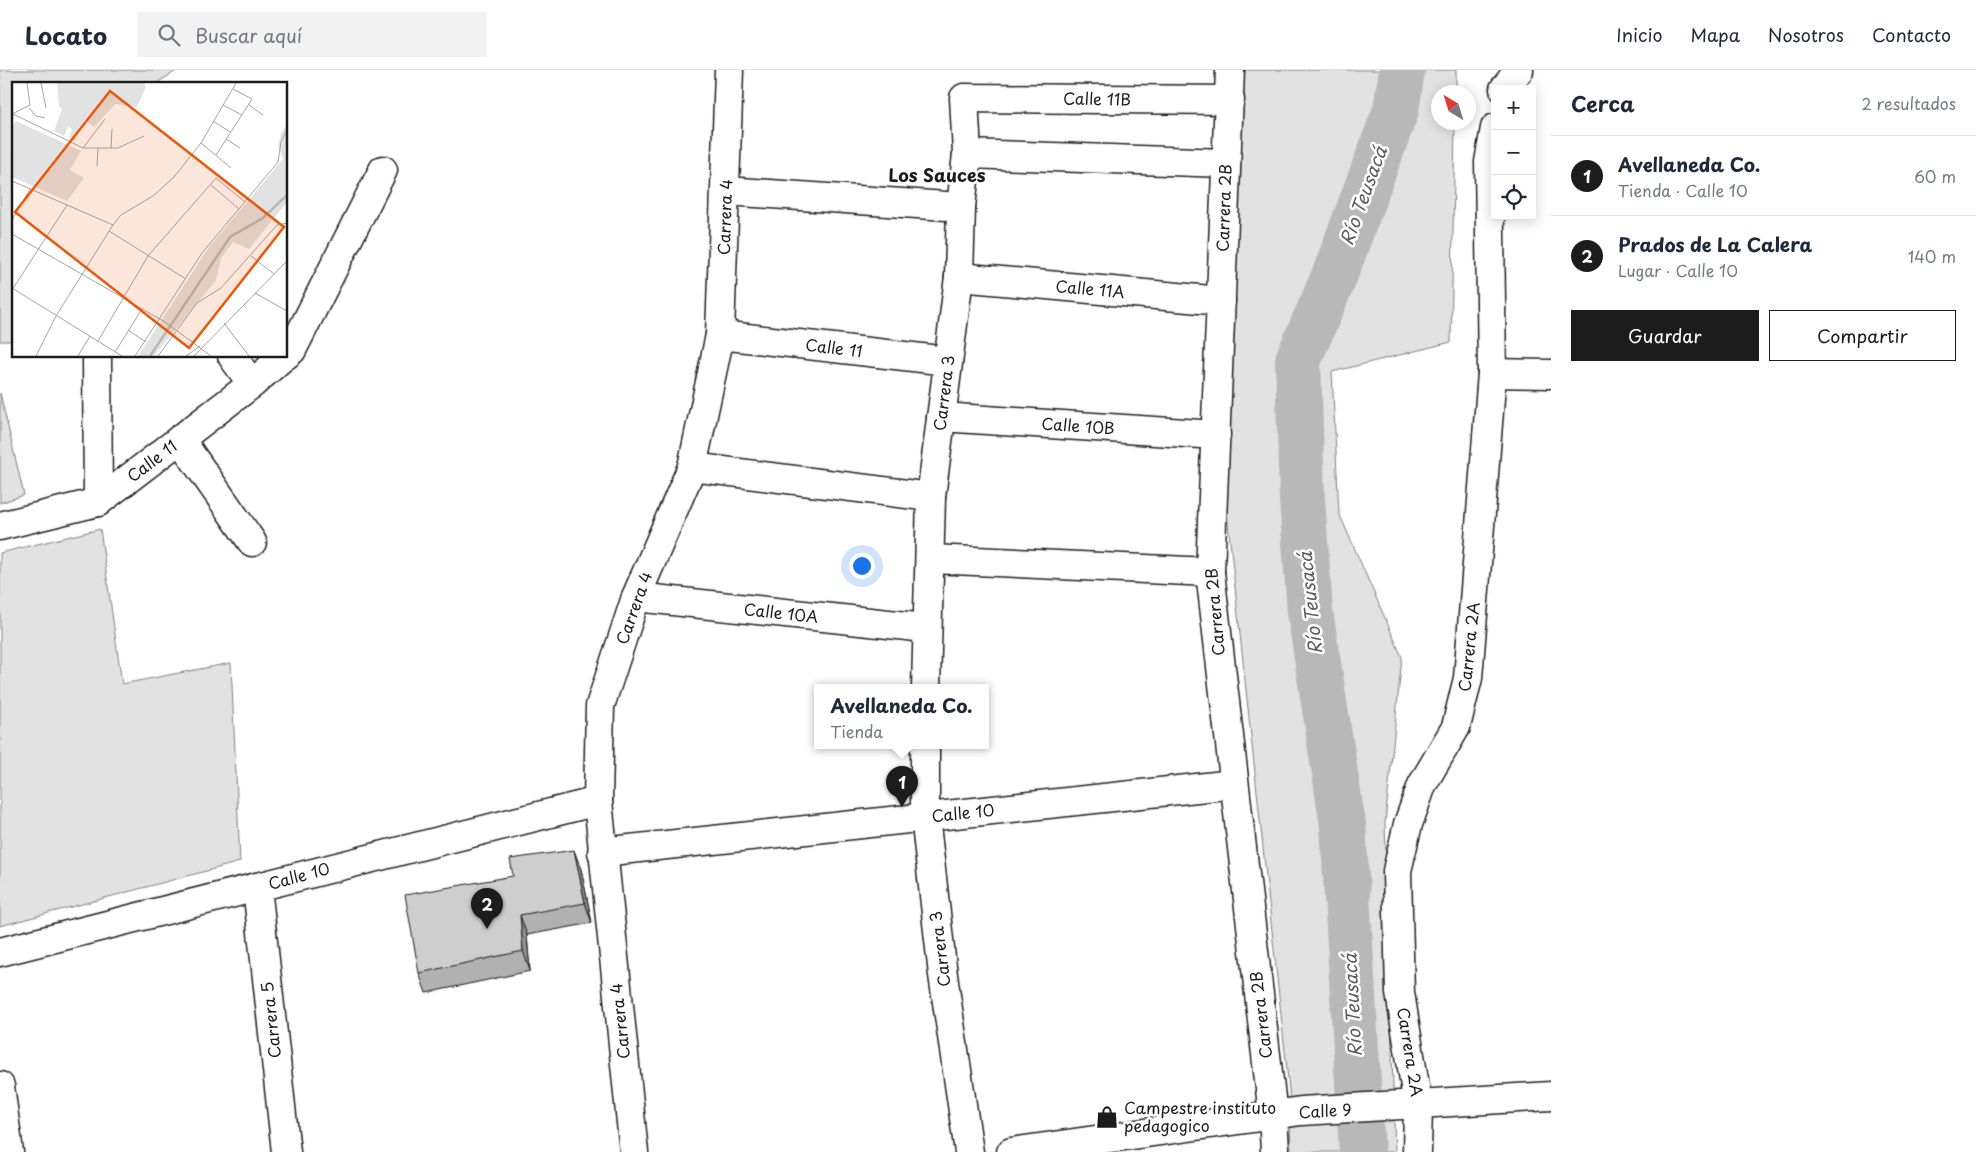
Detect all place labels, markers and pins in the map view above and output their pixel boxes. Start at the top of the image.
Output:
pin: 1 [886,766,918,807]
pin: 2 [471,888,503,929]
place label: Campestre instituto pedagogico [1124,1095,1276,1137]
shop icon: Campestre instituto pedagogico [1094,1104,1120,1130]

